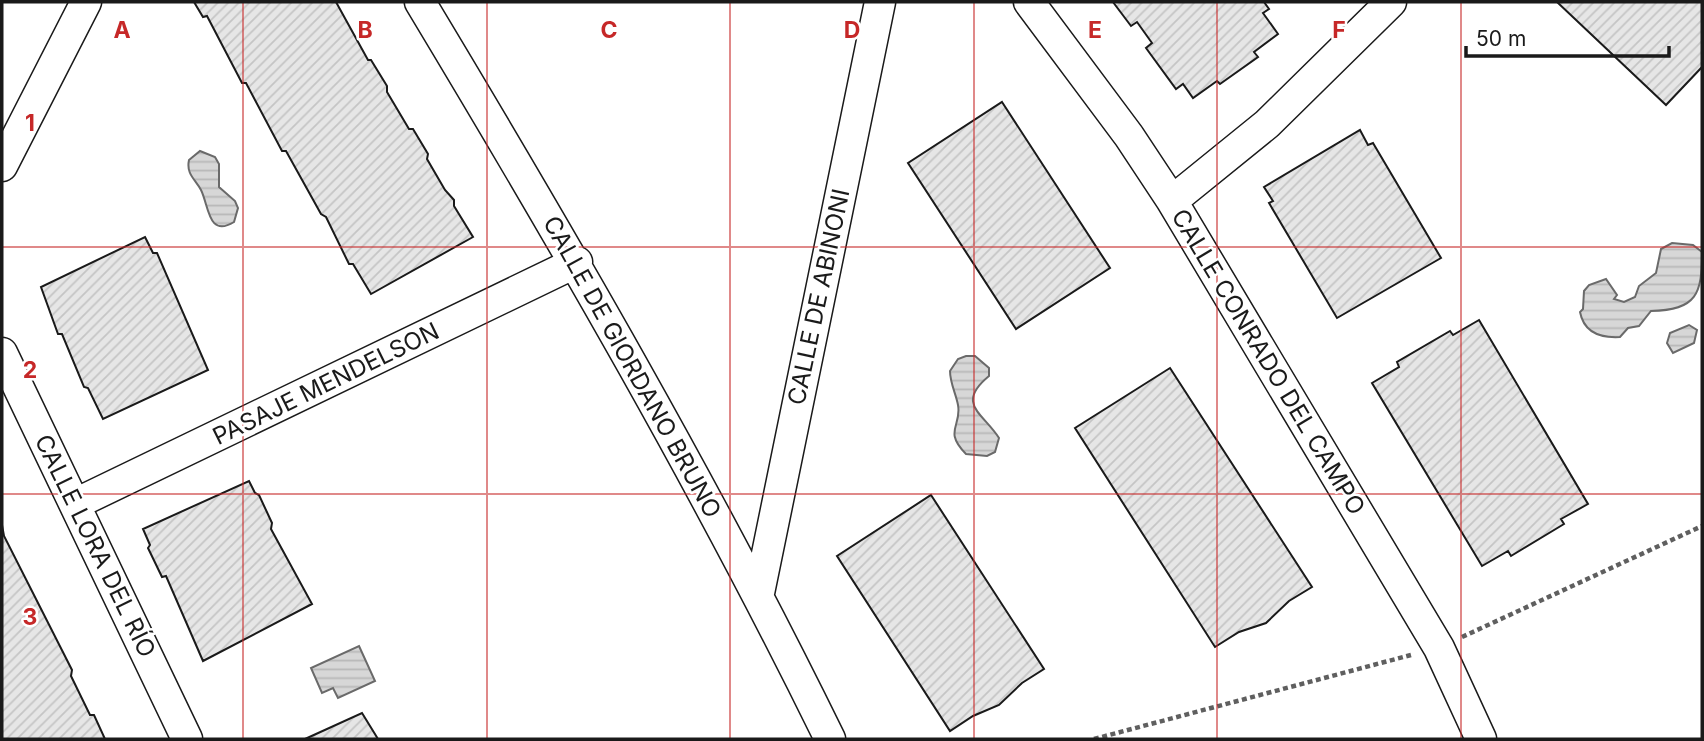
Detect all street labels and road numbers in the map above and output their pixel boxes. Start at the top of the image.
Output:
street label: CALLE DE ABINONI [781,186,856,408]
street label: CALLE CONRADO DEL CAMPO [1166,204,1371,520]
street label: CALLE DE GIORDANO BRUNO [537,211,728,523]
street label: PASAJE MENDELSON [208,316,444,451]
street label: CALLE LORA DEL RÍO [29,429,163,662]

